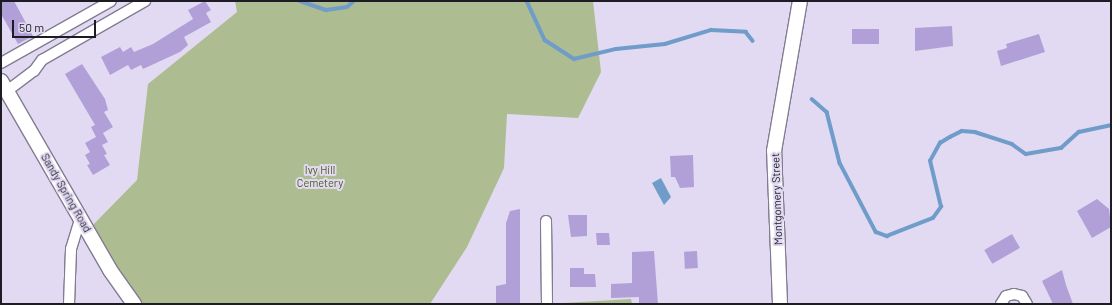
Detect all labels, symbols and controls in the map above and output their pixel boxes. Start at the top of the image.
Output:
scale bar [14,12,98,38]
text: 50 m [19,20,44,34]
street label: Sandy Spring Road [38,151,94,235]
street label: Montgomery Street [769,153,785,245]
park label: Ivy Hill Cemetery [297,164,343,190]

